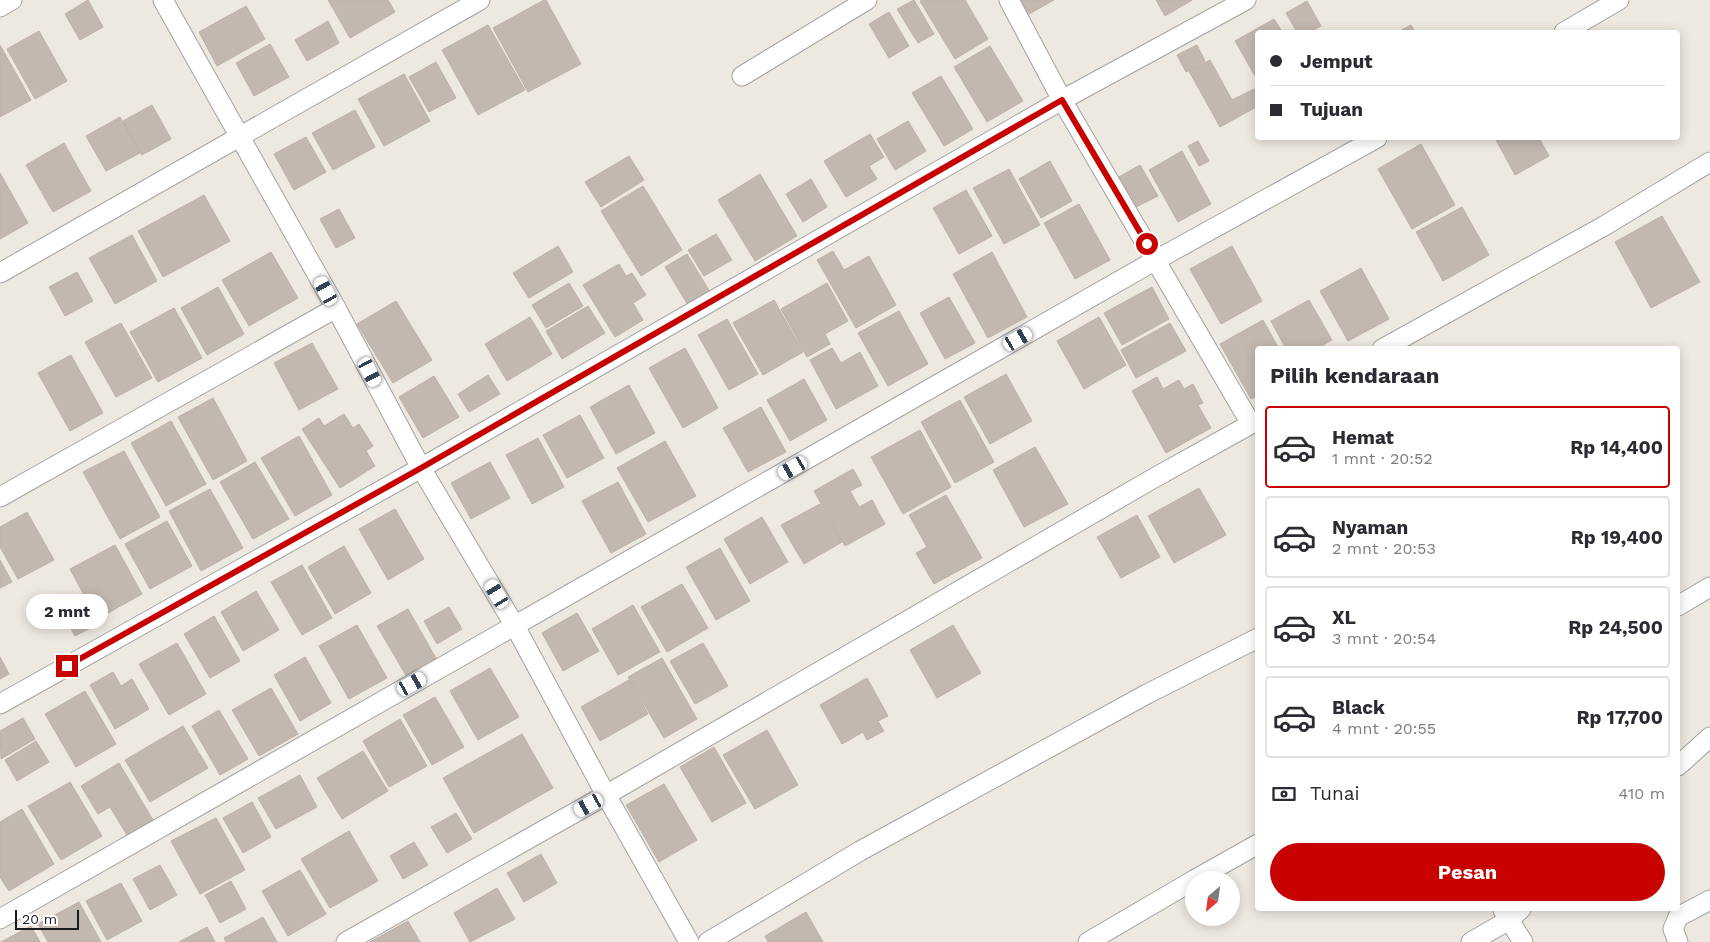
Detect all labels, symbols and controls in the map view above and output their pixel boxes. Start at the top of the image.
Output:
text: Jemput [1300,50,1373,73]
text: Tujuan [1300,98,1363,121]
route start [1136,233,1158,255]
car [312,274,339,308]
car [1001,325,1034,353]
car [356,355,383,389]
text: Pilih kendaraan [1270,363,1439,388]
icon: car [1272,425,1317,470]
text: Hemat [1332,426,1394,449]
text: Rp 14,400 [1570,436,1663,459]
text: 1 mnt · 20:52 [1332,449,1433,468]
car [776,454,809,482]
icon: car [1272,515,1317,560]
text: Nyaman [1332,516,1408,539]
text: Rp 19,400 [1571,526,1663,549]
text: 2 mnt · 20:53 [1332,539,1436,558]
car [482,577,511,611]
callout: 2 mnt [26,594,108,628]
text: 2 mnt [44,602,90,621]
icon: car [1272,605,1317,650]
text: XL [1332,606,1356,629]
text: Rp 24,500 [1568,616,1663,639]
text: 3 mnt · 20:54 [1332,629,1436,648]
route end [56,655,78,677]
car [395,670,428,698]
icon: car [1272,695,1317,740]
text: Black [1332,696,1385,719]
text: Rp 17,700 [1576,706,1663,729]
text: 4 mnt · 20:55 [1332,719,1436,738]
icon: cash [1270,780,1298,808]
text: Tunai [1310,782,1360,805]
text: 410 m [1619,784,1665,803]
car [572,791,605,819]
button: Pesan [1270,843,1665,901]
north arrow [1185,871,1240,926]
map controls [1185,871,1240,926]
scale bar [15,907,79,930]
text: 20 m [22,911,57,927]

